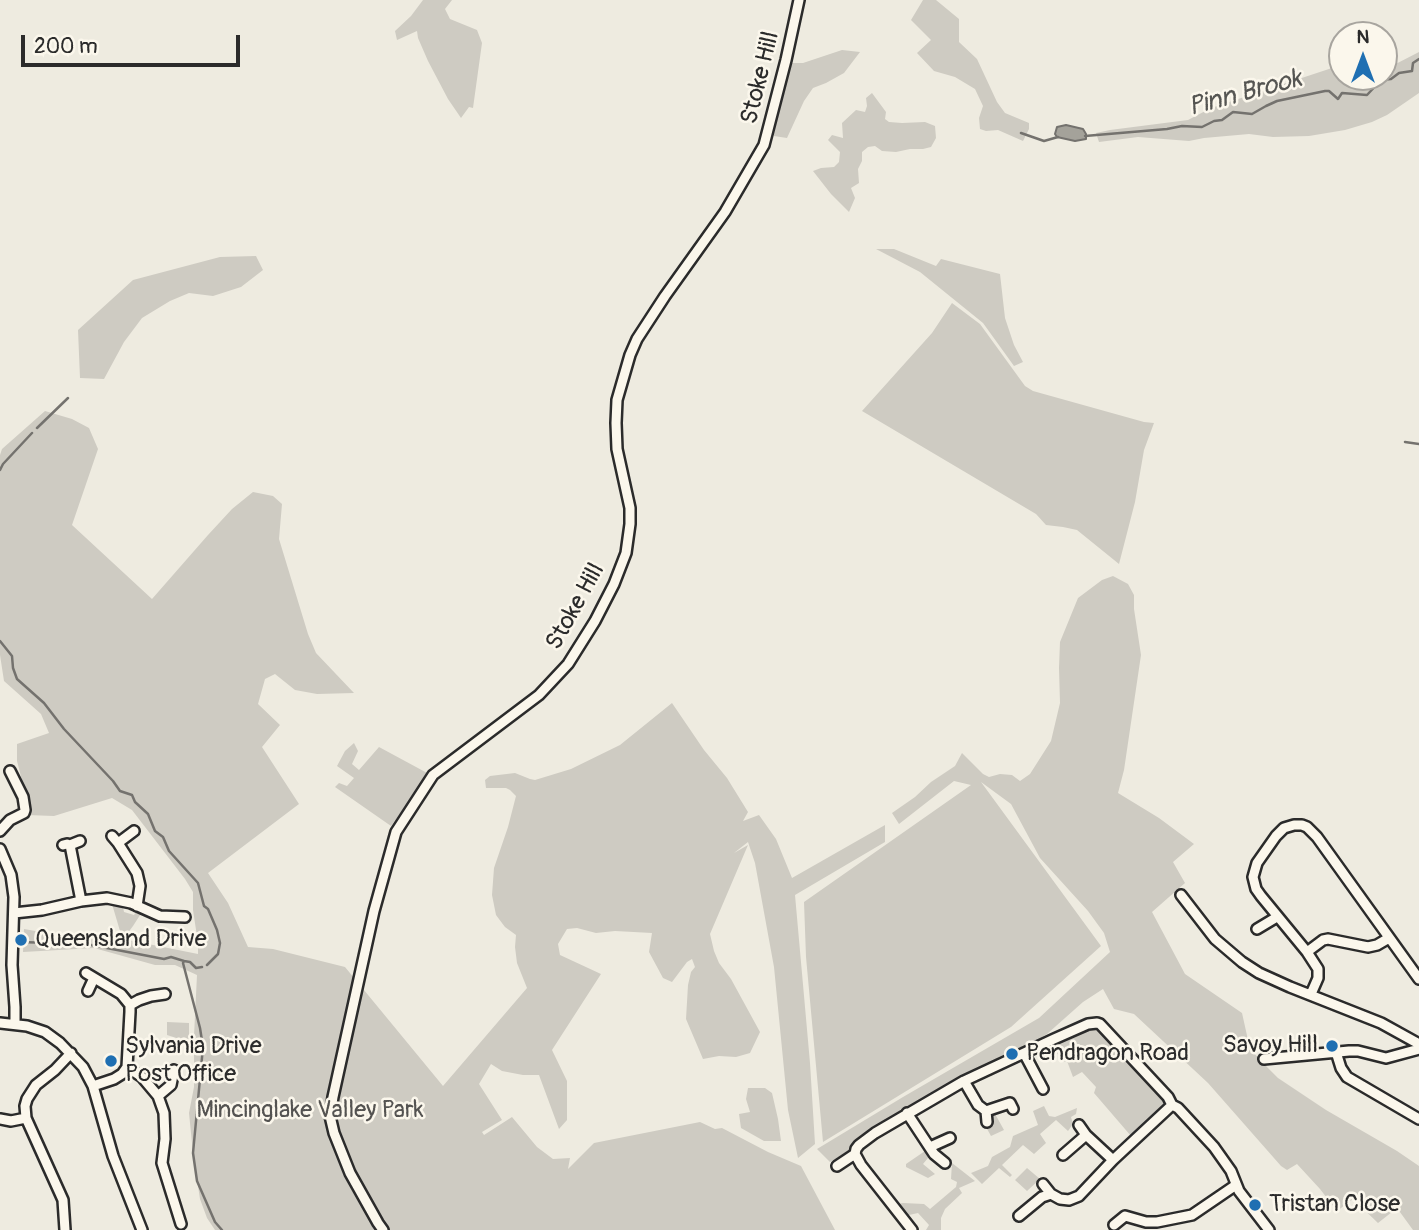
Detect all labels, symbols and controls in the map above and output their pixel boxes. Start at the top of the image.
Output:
scale bar [24,21,243,65]
north arrow [1328,21,1398,91]
text: N [1357,25,1369,49]
street label: Stoke Hill [736,29,786,127]
text: 200 m [34,33,98,60]
water label: Pinn Brook [1185,64,1305,124]
street label: Stoke Hill [541,559,611,655]
place label: Queensland Drive [35,926,207,954]
marker: Queensland Drive [13,932,29,948]
place label: Savoy Hill [1223,1032,1318,1060]
place label: Sylvania Drive Post Office [125,1033,262,1089]
marker: Savoy Hill [1324,1038,1340,1054]
place label: Pendragon Road [1026,1040,1189,1068]
marker: Pendragon Road [1004,1046,1020,1062]
marker: Sylvania Drive Post Office [103,1053,119,1069]
park label: Mincinglake Valley Park [197,1097,423,1125]
place label: Tristan Close [1269,1191,1400,1219]
marker: Tristan Close [1247,1197,1263,1213]

